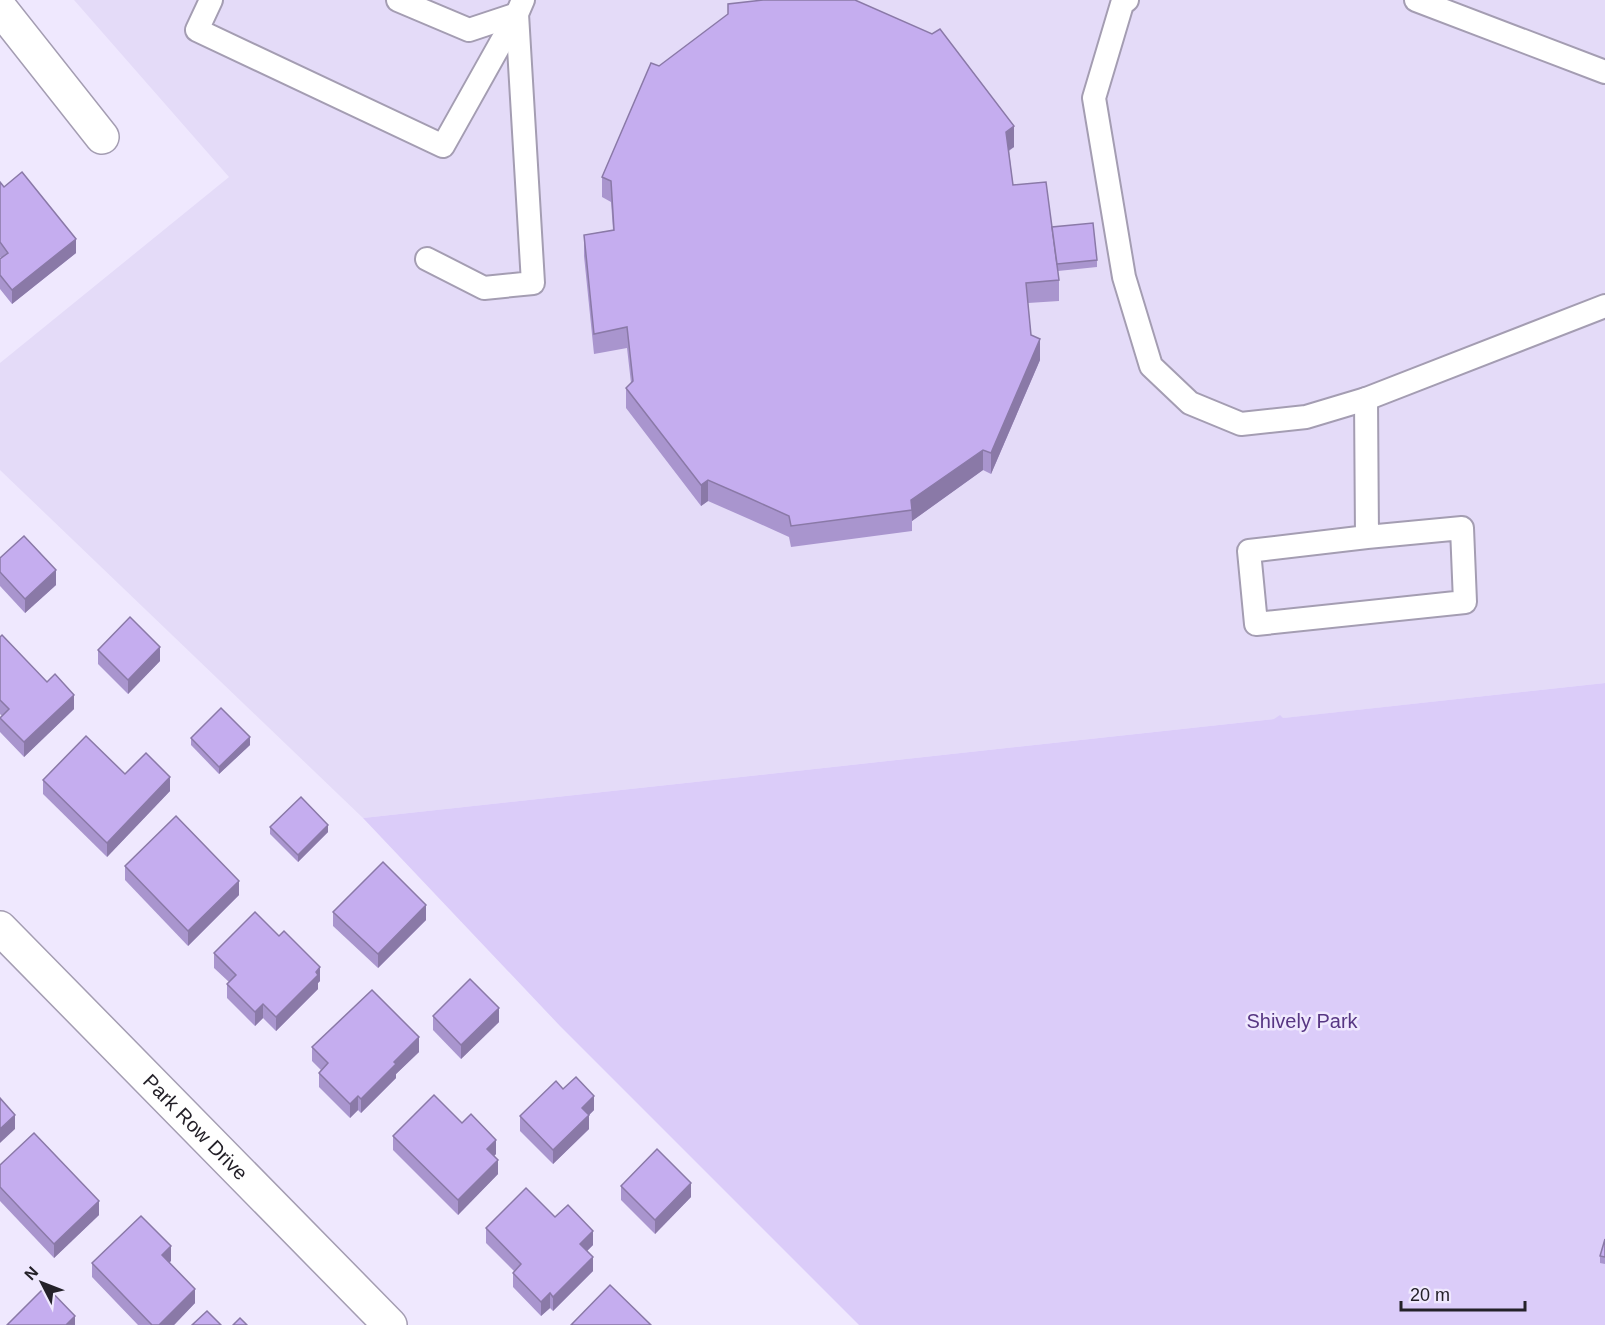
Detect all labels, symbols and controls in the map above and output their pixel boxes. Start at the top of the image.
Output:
park label: Shively Park [1246,1010,1359,1032]
street label: Park Row Drive [139,1070,252,1184]
north arrow [12,1253,72,1313]
text: N [21,1263,41,1283]
scale bar [1401,1274,1526,1312]
text: 20 m [1410,1285,1450,1305]

